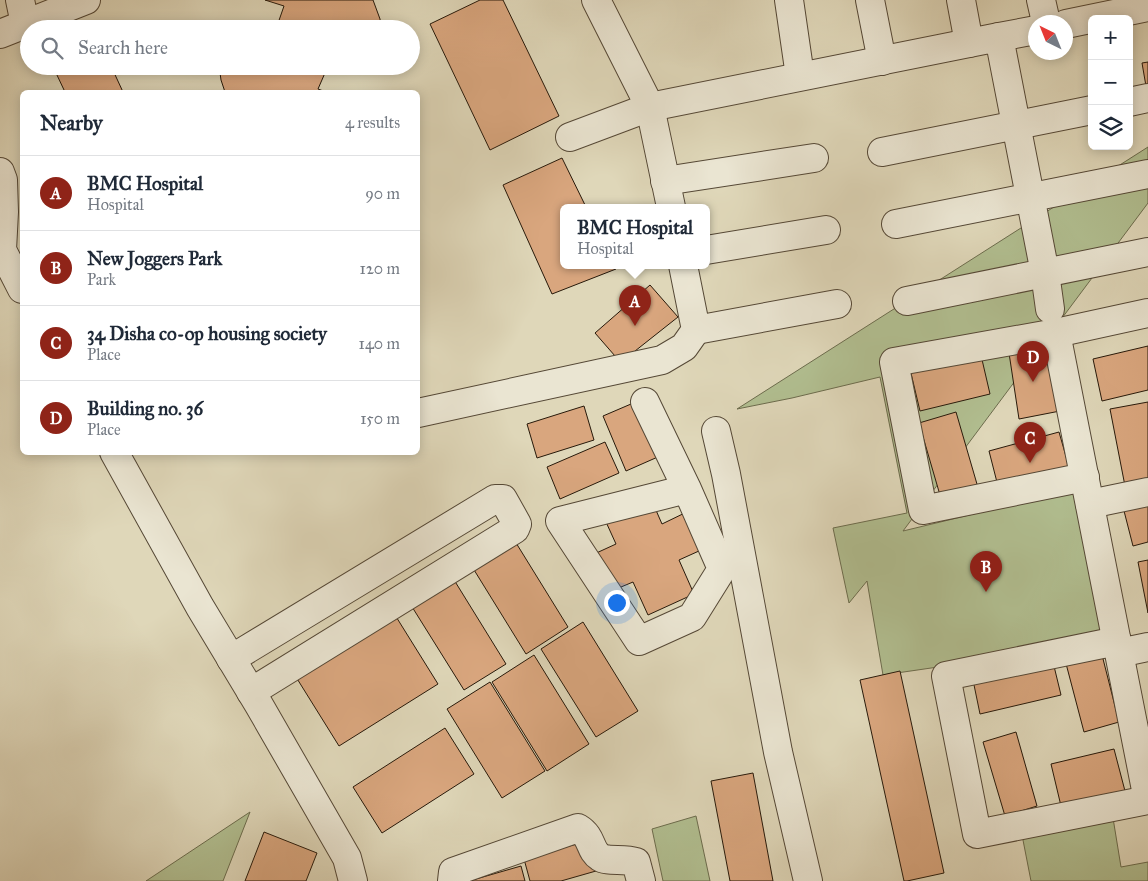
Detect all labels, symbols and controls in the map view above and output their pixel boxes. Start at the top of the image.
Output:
north arrow [1028,15,1073,60]
map controls [1088,15,1133,150]
button: + [1088,15,1133,60]
search box [20,20,420,75]
icon: search [38,34,66,62]
text: Search here [78,36,168,59]
button: − [1088,60,1133,105]
button: layers [1088,105,1133,150]
text: Nearby [40,110,103,136]
text: 4 results [345,113,400,132]
text: BMC Hospital [87,172,203,195]
text: A [51,184,61,203]
text: 90 m [365,184,400,203]
text: Hospital [87,195,144,214]
popup [560,204,710,269]
text: BMC Hospital [577,216,693,239]
text: Hospital [577,239,634,258]
text: New Joggers Park [87,247,222,270]
text: B [51,259,61,278]
text: 120 m [360,259,400,278]
text: Park [87,270,116,289]
pin: A [619,285,651,326]
text: 34 Disha co-op housing society [87,322,327,345]
text: C [51,334,61,353]
text: 140 m [359,334,400,353]
pin: D [1017,341,1049,382]
text: Place [87,345,121,364]
text: Building no. 36 [87,397,203,420]
text: D [50,409,62,428]
text: 150 m [360,409,400,428]
text: Place [87,420,121,439]
pin: C [1014,422,1046,463]
pin: B [970,551,1002,592]
your location [604,590,630,616]

